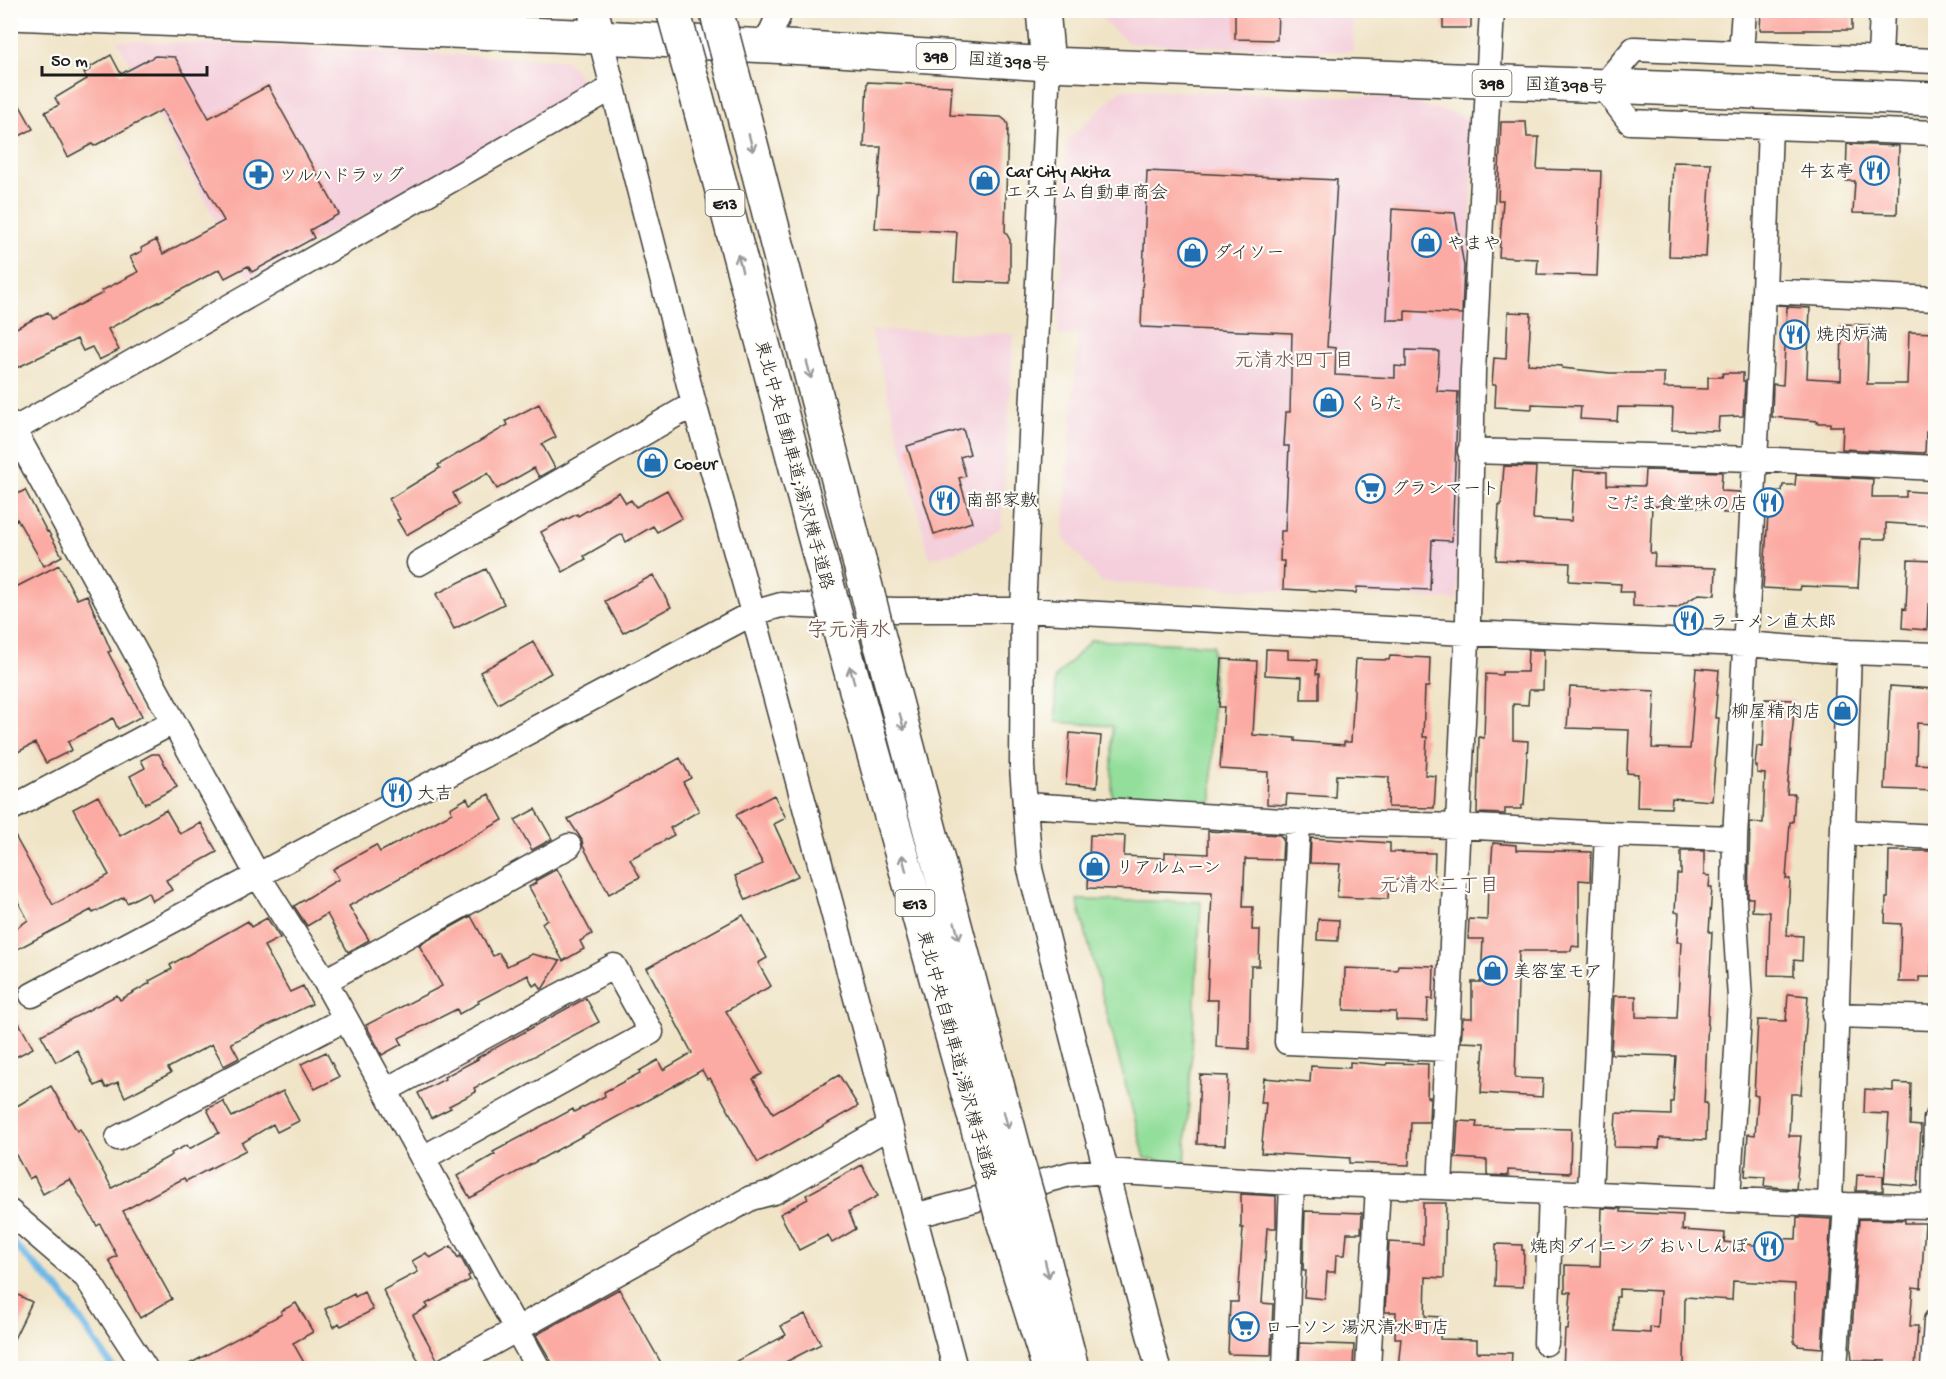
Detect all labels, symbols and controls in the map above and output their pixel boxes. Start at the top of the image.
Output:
scale bar [42,39,207,77]
road number: 398 [916,43,956,69]
street label: 国道398号 [967,49,1051,77]
text: 50 m [51,52,88,73]
road number: 398 [1472,70,1512,96]
street label: 国道398号 [1524,75,1607,99]
one-way arrow [745,133,757,152]
restaurant icon: 牛玄亭 [1859,155,1891,187]
pharmacy icon: ツルハドラッグ [242,159,274,191]
place label: 牛玄亭 [1800,162,1854,184]
place label: Car City Akita エスエム自動車商会 [1006,163,1168,205]
shop icon: Car City Akita エスエム自動車商会 [969,165,1001,197]
place label: ツルハドラッグ [279,166,404,188]
road number: E13 [706,190,744,216]
shop icon: やまや [1410,227,1442,259]
place label: やまや [1447,235,1501,256]
shop icon: ダイソー [1177,236,1209,268]
place label: ダイソー [1214,243,1284,265]
one-way arrow [734,254,746,273]
restaurant icon: 焼肉炉満 [1779,318,1811,350]
place label: 焼肉炉満 [1816,325,1888,347]
street label: 東北中央自動車道;湯沢横手道路 [749,338,837,593]
district label: 元清水四丁目 [1234,349,1354,374]
one-way arrow [803,360,815,379]
shop icon: くらた [1312,387,1344,419]
place label: くらた [1349,395,1403,416]
shop icon: Coeur [637,447,669,479]
place label: Coeur [674,455,719,476]
supermarket icon: グランマート [1354,472,1386,504]
place label: グランマート [1391,479,1499,501]
restaurant icon: 南部家敷 [929,484,961,516]
restaurant icon: こだま食堂味の店 [1753,487,1785,519]
place label: 南部家敷 [966,491,1038,513]
place label: こだま食堂味の店 [1604,494,1748,516]
restaurant icon: ラーメン直太郎 [1673,605,1705,637]
place label: ラーメン直太郎 [1710,612,1836,634]
district label: 字元清水 [807,618,891,645]
one-way arrow [846,666,857,685]
shop icon: 柳屋精肉店 [1826,695,1858,727]
place label: 柳屋精肉店 [1731,702,1821,724]
one-way arrow [896,712,908,731]
restaurant icon: 大吉 [380,777,412,809]
place label: 大吉 [417,784,453,806]
shop icon: リアルムーン [1079,851,1111,883]
one-way arrow [898,854,909,873]
place label: リアルムーン [1116,859,1221,880]
district label: 元清水二丁目 [1379,874,1499,899]
road number: E13 [896,890,934,916]
one-way arrow [951,921,963,940]
street label: 東北中央自動車道;湯沢横手道路 [911,928,999,1183]
shop icon: 美容室モア [1476,955,1508,987]
place label: 美容室モア [1513,962,1603,984]
one-way arrow [1001,1110,1013,1129]
restaurant icon: 焼肉ダイニング おいしんぼ [1753,1230,1785,1262]
place label: 焼肉ダイニング おいしんぼ [1530,1237,1748,1259]
one-way arrow [1041,1259,1053,1278]
supermarket icon: ローソン 湯沢清水町店 [1228,1311,1260,1343]
place label: ローソン 湯沢清水町店 [1265,1318,1449,1340]

